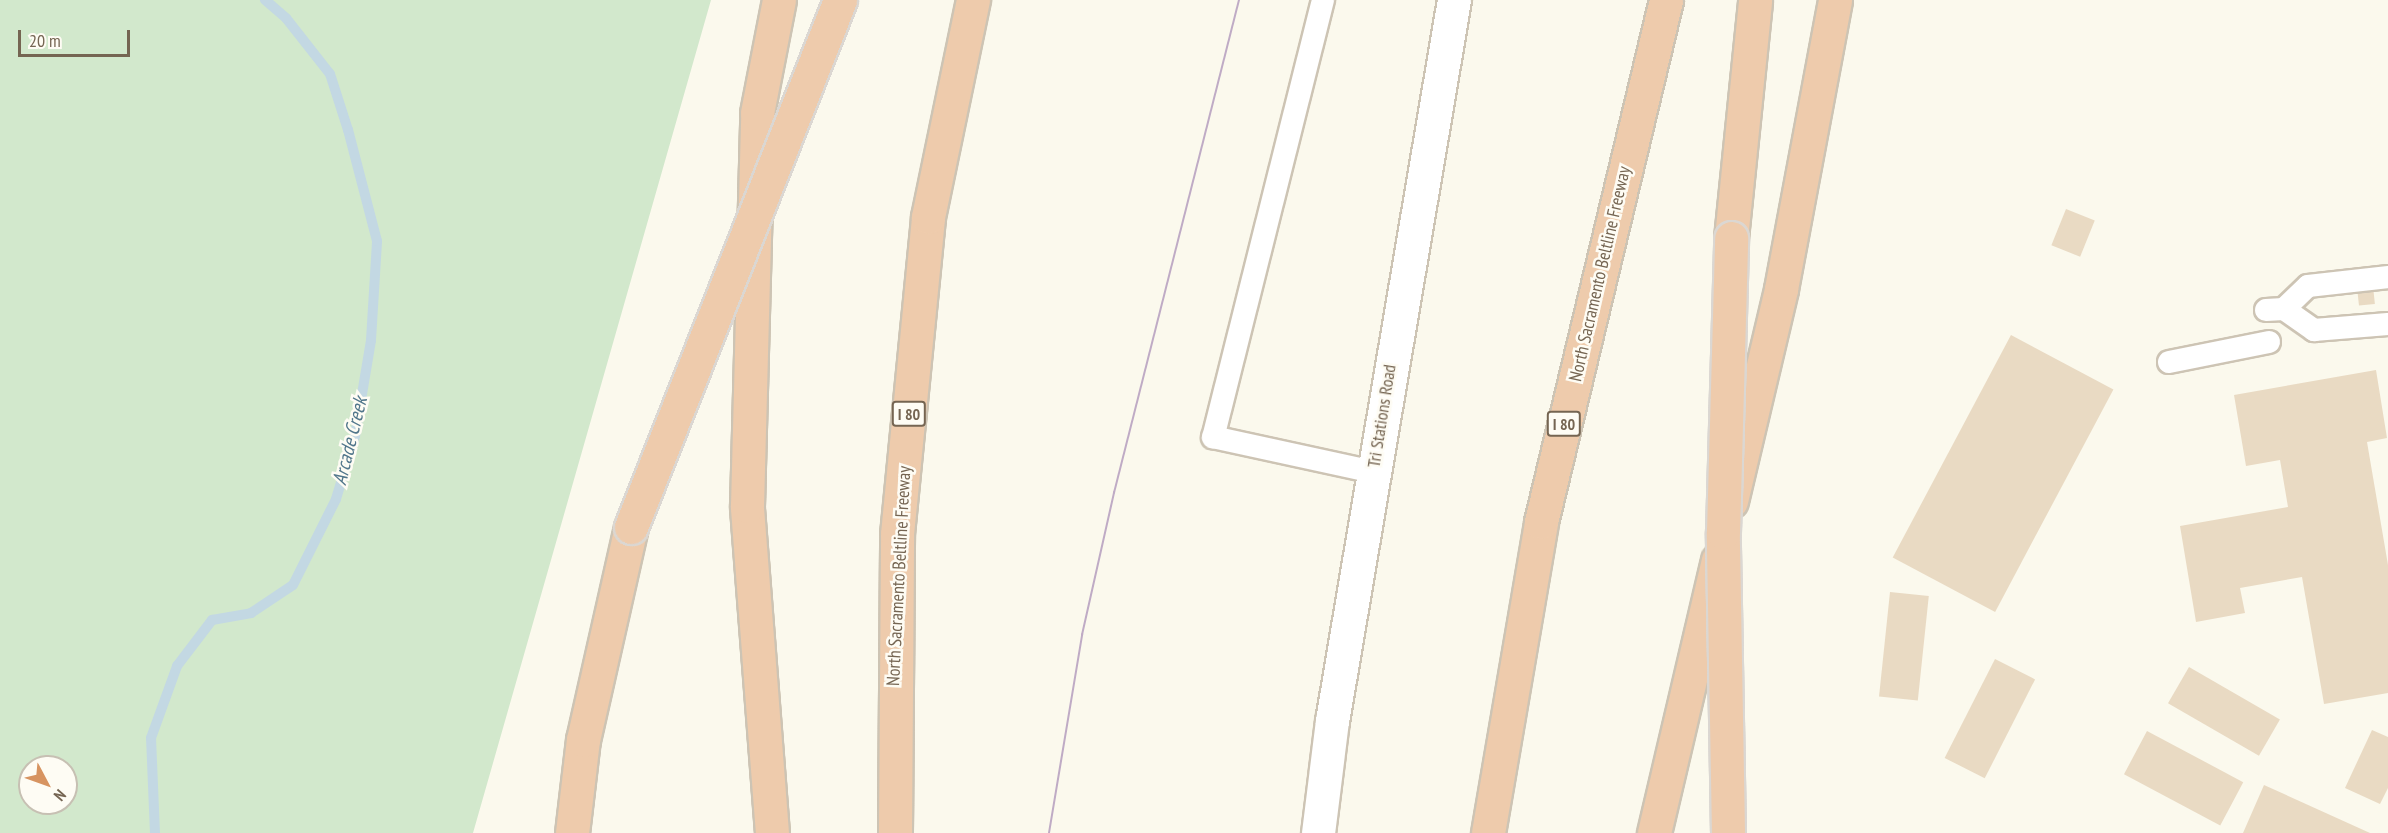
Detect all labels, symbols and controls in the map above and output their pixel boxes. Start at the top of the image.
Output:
scale bar [21,18,134,56]
text: 20 m [29,29,61,52]
street label: North Sacramento Beltline Freeway [1565,164,1635,384]
street label: Tri Stations Road [1363,363,1401,469]
water label: Arcade Creek [328,395,372,487]
road number: I 80 [891,401,927,427]
road number: I 80 [1546,411,1582,437]
street label: North Sacramento Beltline Freeway [882,465,916,687]
north arrow [18,755,78,815]
text: N [50,786,70,805]

